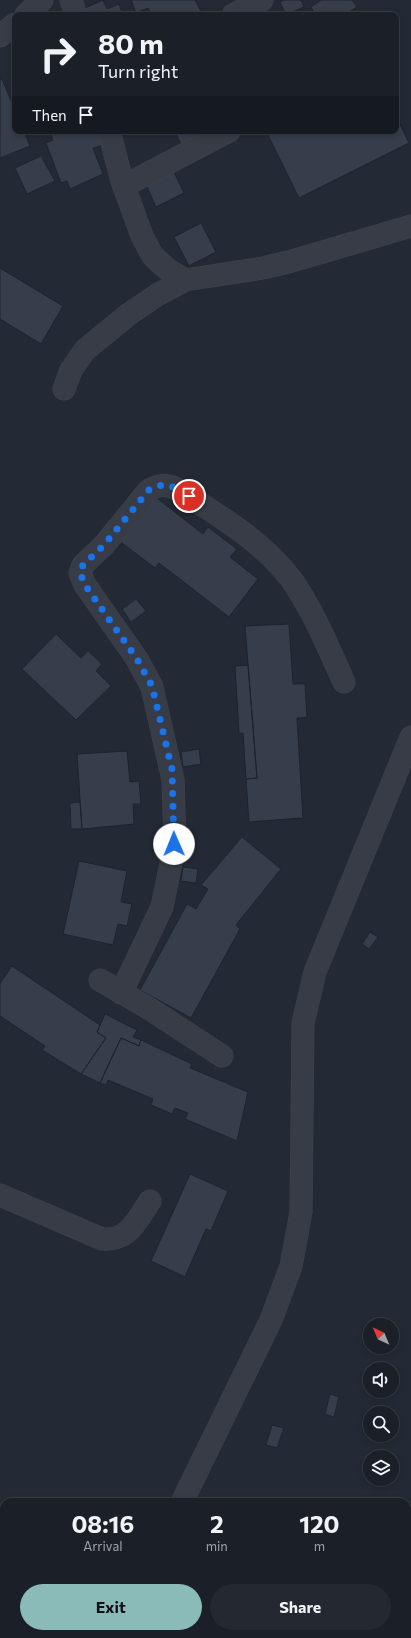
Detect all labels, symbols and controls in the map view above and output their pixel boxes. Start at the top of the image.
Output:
text: 80 m [98,26,164,60]
icon: right [32,28,84,80]
text: Turn right [98,60,178,82]
icon: arrive [75,104,97,126]
text: Then [32,106,67,124]
pin [172,479,206,513]
icon: arrive [178,485,200,507]
position arrow [153,823,195,865]
north arrow [363,1318,399,1354]
map controls [363,1318,399,1486]
button: sound [363,1362,399,1398]
button: search [363,1406,399,1442]
button: layers [363,1450,399,1486]
text: 08:16 [71,1509,134,1538]
text: 2 [210,1509,224,1538]
text: 120 [299,1509,340,1538]
text: Arrival [83,1538,123,1554]
text: min [206,1538,228,1554]
text: m [314,1538,325,1554]
button: Exit [20,1584,202,1630]
button: Share [210,1584,391,1630]

